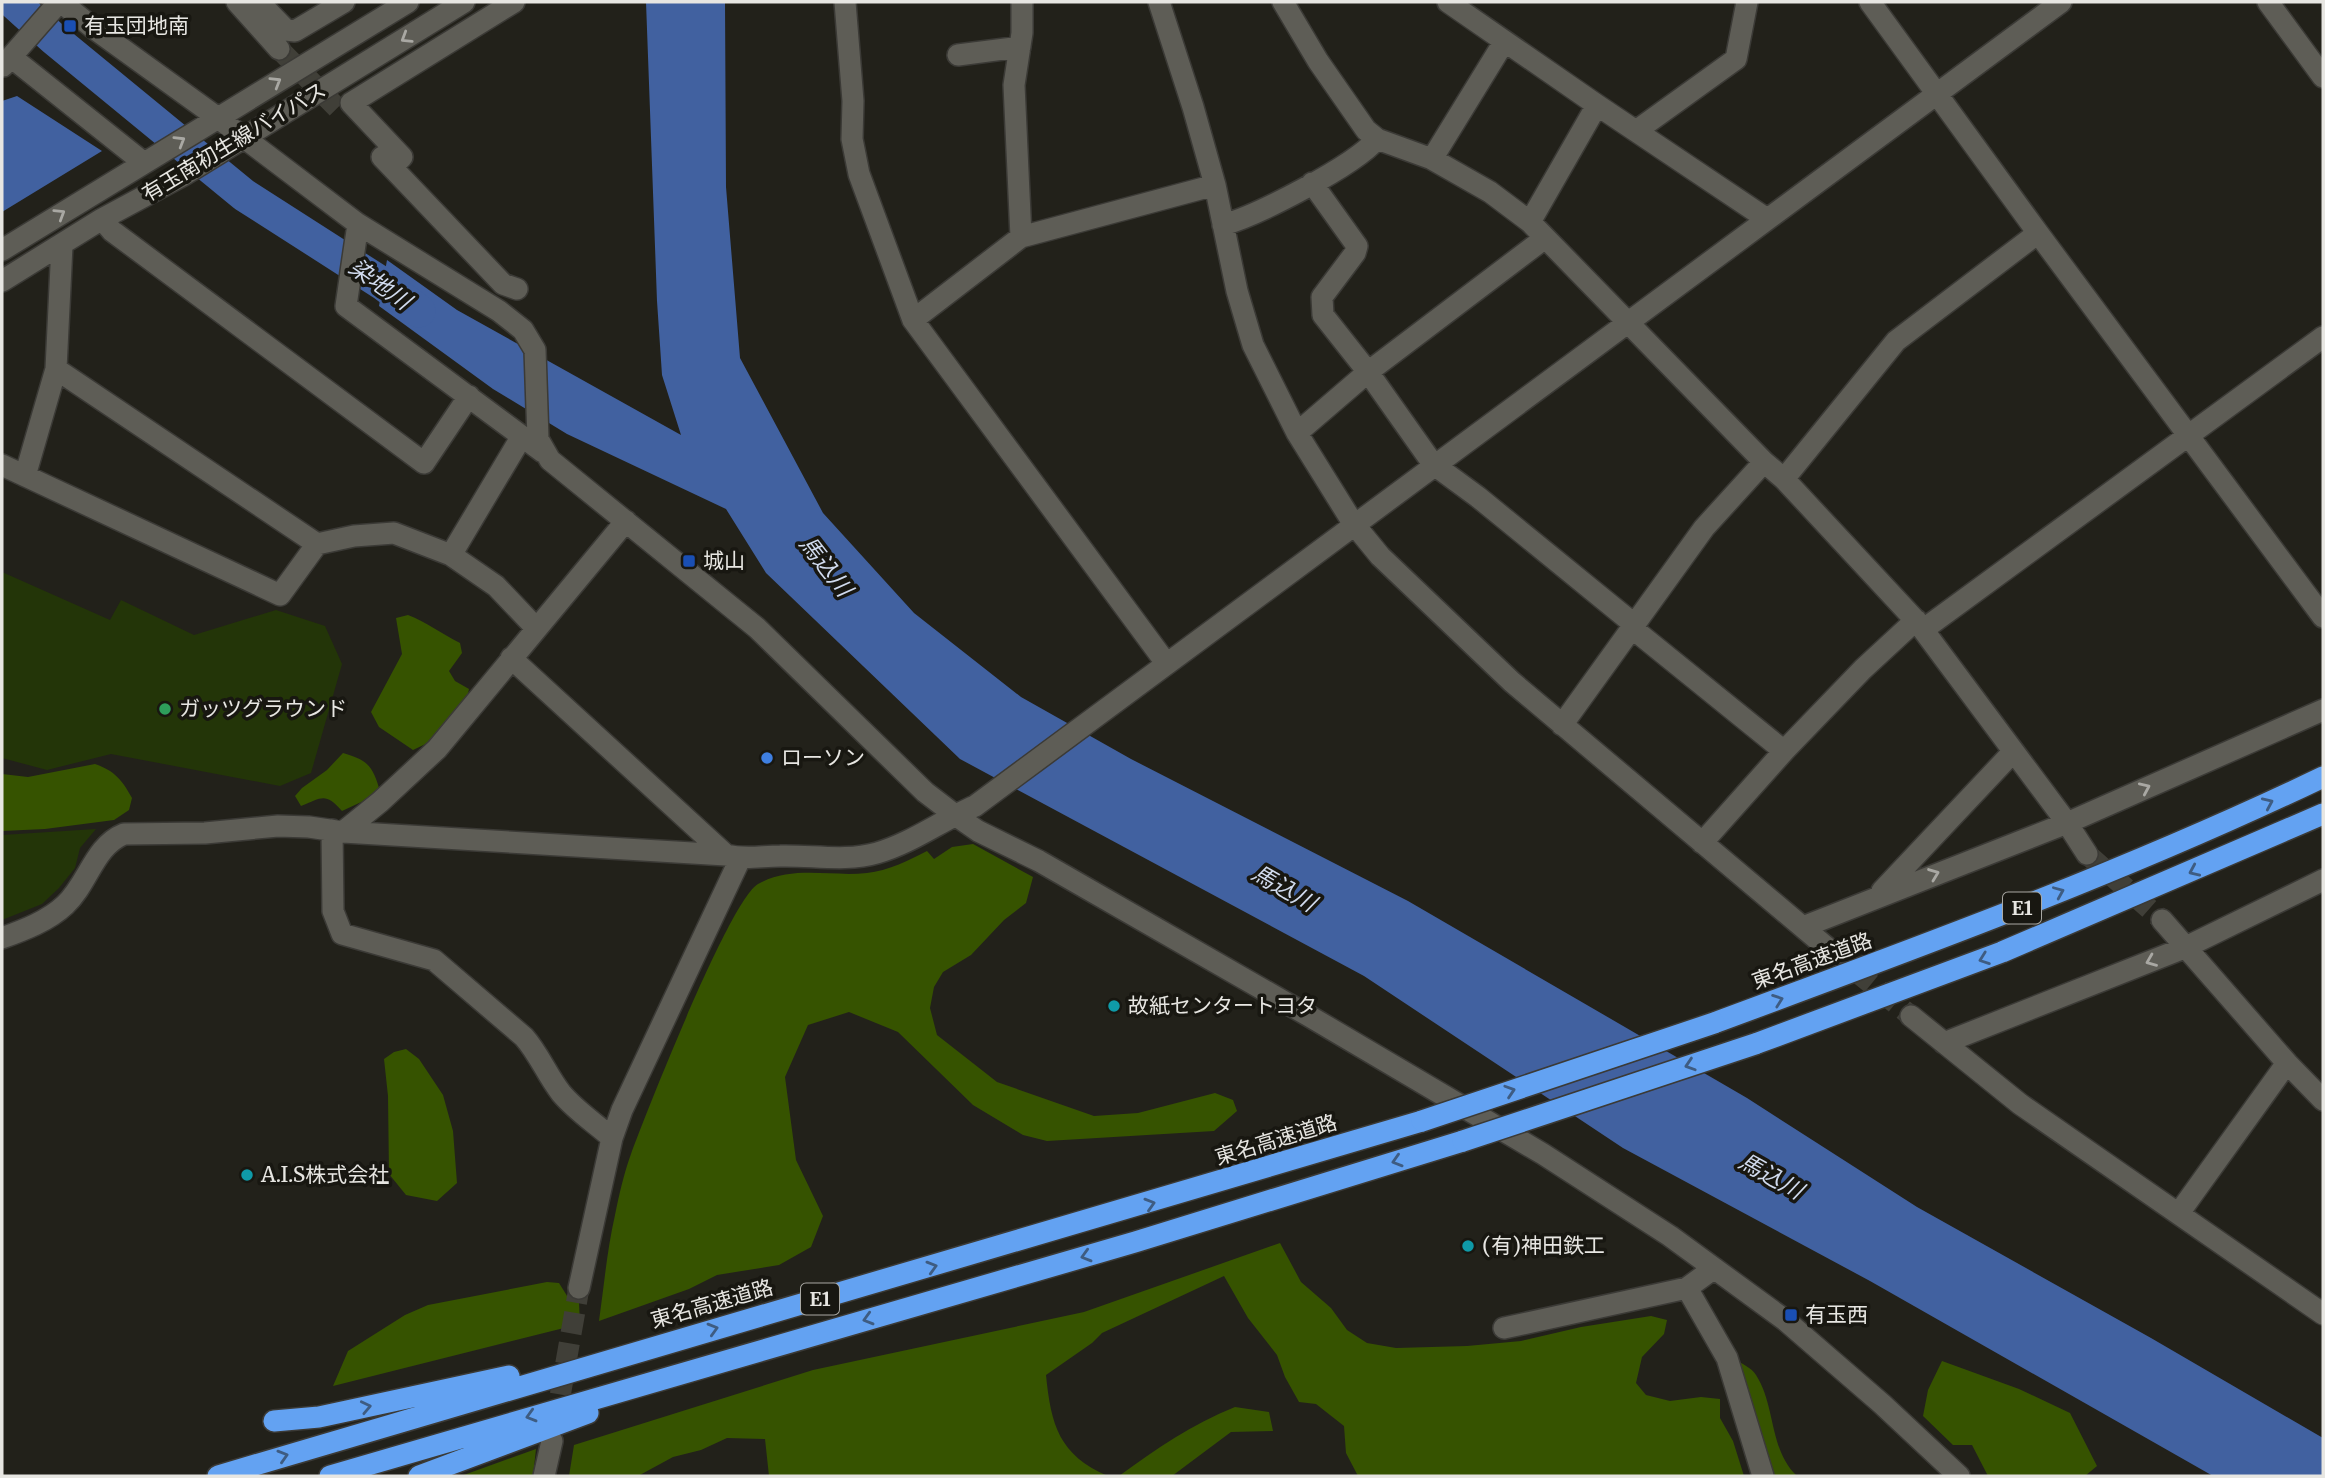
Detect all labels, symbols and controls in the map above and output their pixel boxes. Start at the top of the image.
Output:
place label: 有玉団地南 [84,12,189,39]
marker: 有玉団地南 [62,18,78,34]
one-way arrow [401,29,414,42]
street label: 有玉南初生線バイパス [137,76,331,207]
one-way arrow [268,77,281,90]
one-way arrow [172,136,185,149]
one-way arrow [52,210,65,223]
water label: 染地川 [344,252,419,317]
water label: 馬込川 [794,530,861,604]
place label: 城山 [703,547,745,574]
marker: 城山 [681,553,697,569]
place label: ガッツグラウンド [179,695,347,722]
marker: ガッツグラウンド [157,701,173,717]
place label: ローソン [781,744,865,771]
marker: ローソン [759,750,775,766]
one-way arrow [2138,783,2150,797]
one-way arrow [2261,797,2273,811]
water label: 馬込川 [1247,858,1324,919]
one-way arrow [2188,863,2201,877]
one-way arrow [1928,869,1940,883]
one-way arrow [2052,887,2064,901]
road number: E1 [2003,893,2041,924]
street label: 東名高速道路 [1748,926,1876,995]
one-way arrow [1978,950,1990,964]
one-way arrow [2145,953,2158,967]
place label: 故紙センタートヨタ [1128,992,1317,1019]
one-way arrow [1771,994,1783,1008]
marker: 故紙センタートヨタ [1106,998,1122,1014]
one-way arrow [1685,1057,1697,1071]
one-way arrow [1503,1085,1515,1099]
street label: 東名高速道路 [1212,1108,1340,1171]
water label: 馬込川 [1734,1146,1811,1206]
one-way arrow [1392,1152,1404,1167]
place label: A.I.S株式会社 [260,1161,389,1188]
marker: A.I.S株式会社 [239,1167,255,1183]
one-way arrow [1144,1197,1156,1212]
place label: (有)神田鉄工 [1482,1232,1605,1259]
marker: (有)神田鉄工 [1460,1238,1476,1254]
one-way arrow [1081,1248,1093,1263]
one-way arrow [926,1261,938,1276]
street label: 東名高速道路 [648,1273,776,1334]
road number: E1 [801,1284,839,1315]
place label: 有玉西 [1805,1301,1868,1328]
marker: 有玉西 [1783,1307,1799,1323]
one-way arrow [862,1311,874,1326]
one-way arrow [707,1323,719,1338]
one-way arrow [360,1400,372,1415]
one-way arrow [526,1408,538,1423]
one-way arrow [277,1450,289,1465]

